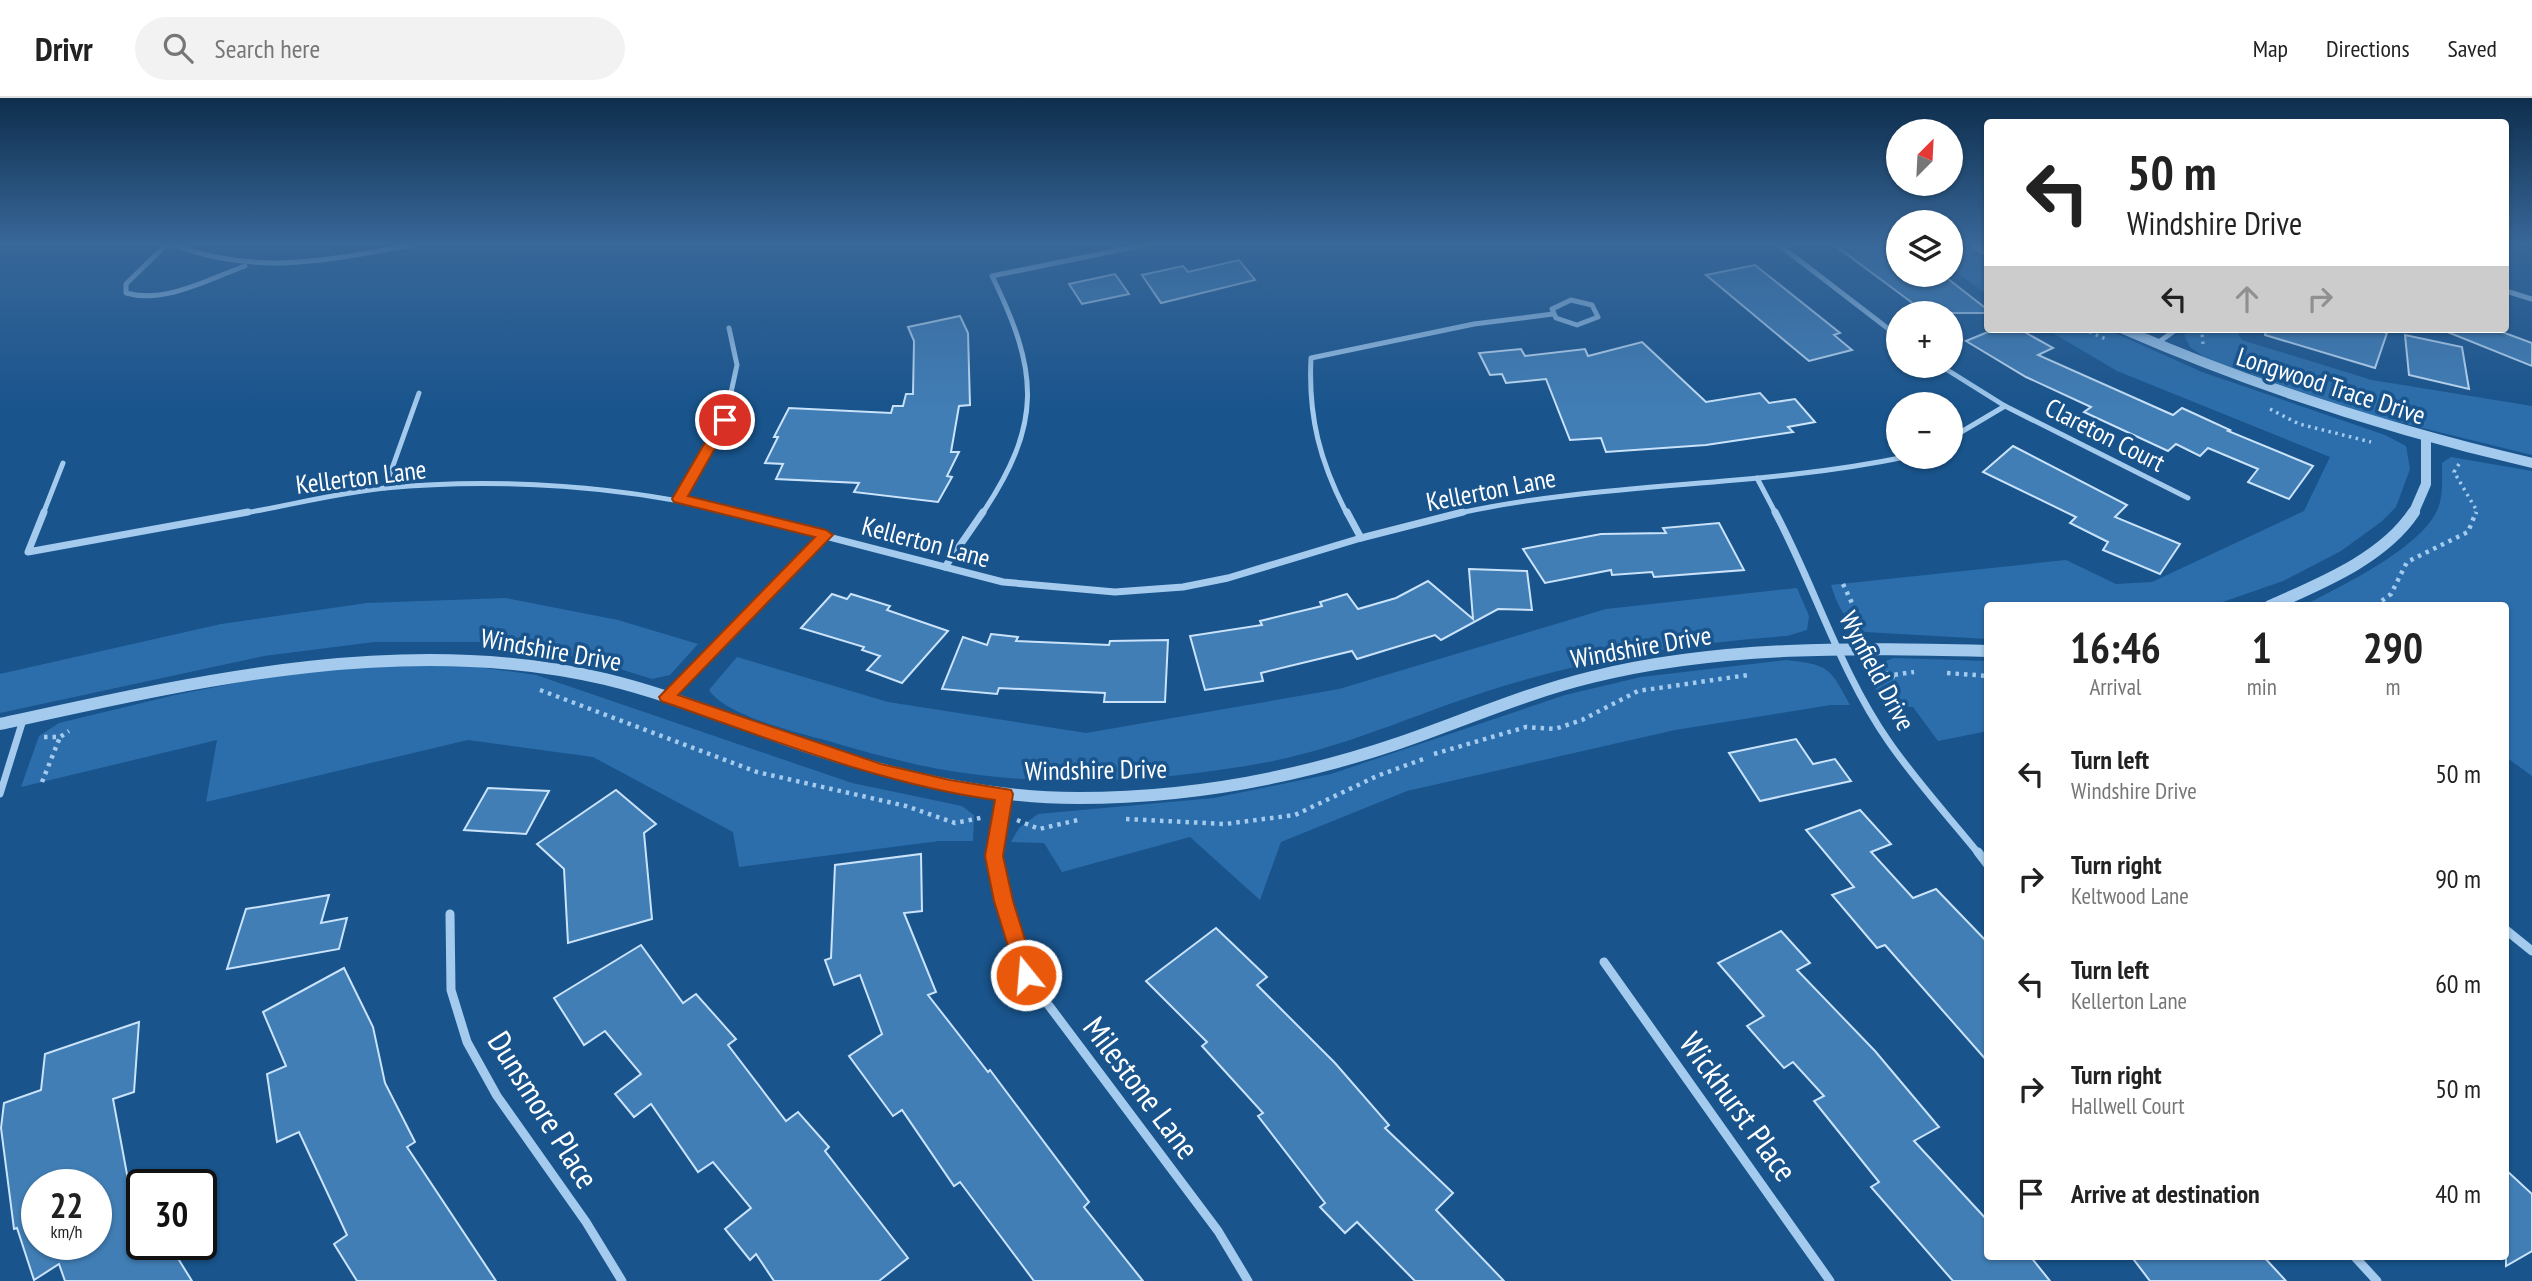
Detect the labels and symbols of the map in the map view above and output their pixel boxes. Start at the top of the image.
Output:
north arrow [1886,119,1964,196]
street label: Longwood Trace Drive [2233,339,2430,432]
pin [695,390,755,450]
street label: Clareton Court [2040,390,2171,479]
street label: Kellerton Lane [294,452,428,501]
street label: Kellerton Lane [1423,461,1558,518]
street label: Kellerton Lane [858,509,994,574]
street label: Wynfield Drive [1832,605,1923,736]
street label: Windshire Drive [1568,618,1714,675]
street label: Windshire Drive [478,621,624,678]
street label: Windshire Drive [1025,752,1167,787]
position arrow [989,938,1063,1012]
street label: Milestone Lane [1074,1008,1209,1167]
street label: Dunsmore Place [479,1023,609,1196]
street label: Wickhurst Place [1671,1024,1807,1189]
speed limit sign: 30 [126,1169,217,1260]

